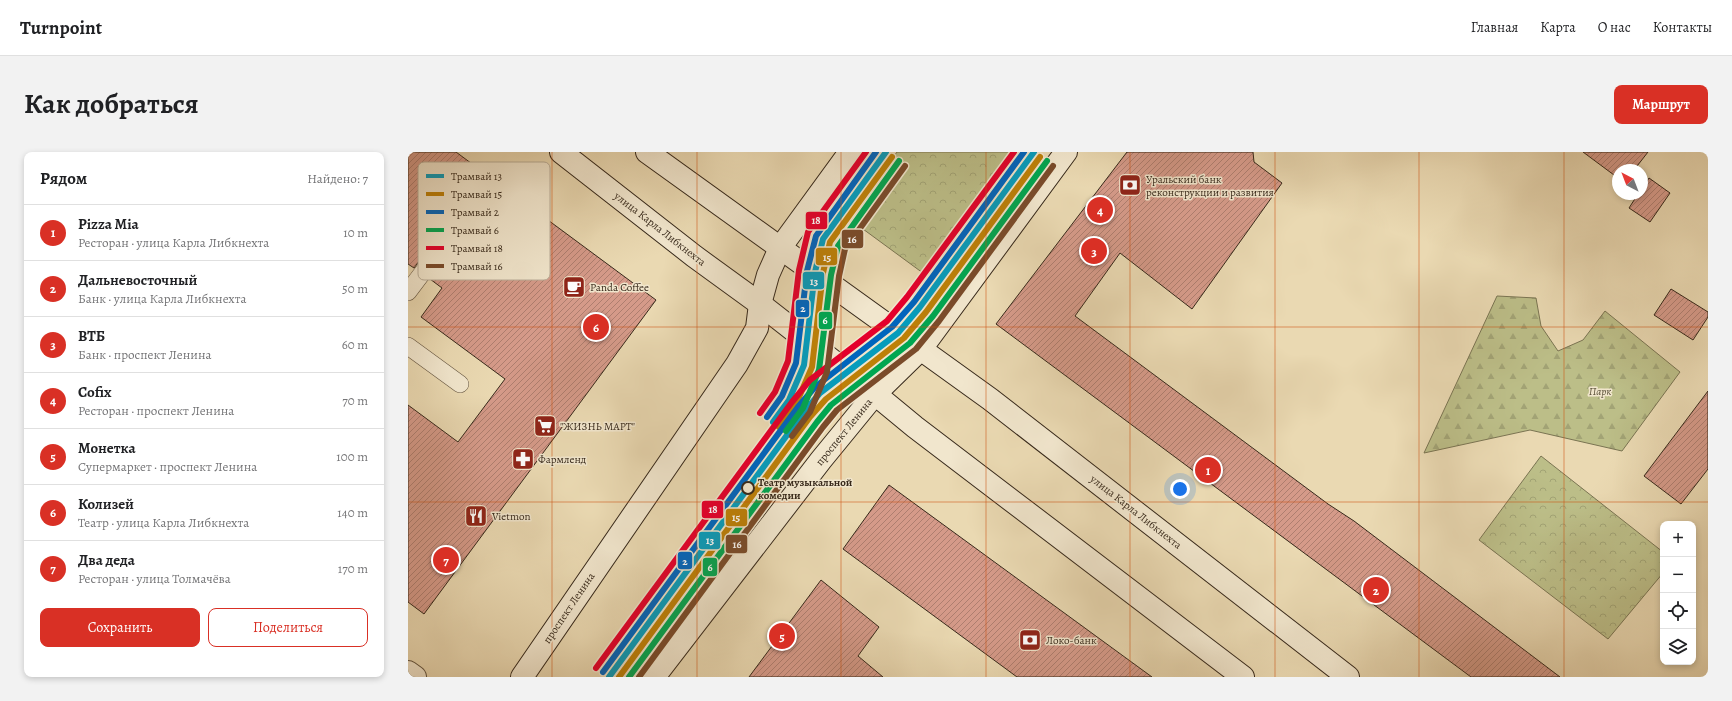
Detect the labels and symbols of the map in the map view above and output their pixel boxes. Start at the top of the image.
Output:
legend [418,162,550,280]
north arrow [1612,164,1648,200]
text: Трамвай 13 [451,169,502,184]
bank icon: Уральский банк реконструкции и развития [1117,172,1143,198]
place label: Уральский банк реконструкции и развития [1146,172,1274,200]
text: Трамвай 15 [451,187,503,202]
street label: улица Карла Либкнехта [610,188,710,270]
pin: 4 [1087,195,1113,225]
text: Трамвай 2 [451,205,499,220]
line badge: 18 [805,211,828,230]
text: 18 [811,213,821,228]
text: Трамвай 6 [451,223,499,238]
line badge: 16 [841,229,864,249]
text: 16 [847,232,857,247]
pin: 3 [1081,236,1107,266]
text: Трамвай 18 [451,241,503,256]
line badge: 15 [815,247,838,266]
text: 15 [823,250,832,265]
text: Трамвай 16 [451,259,503,274]
line badge: 13 [802,271,825,290]
cafe icon: Panda Coffee [561,274,587,300]
text: 13 [810,274,819,289]
place label: Panda Coffee [590,280,649,295]
line badge: 2 [795,299,810,318]
text: 2 [800,301,806,316]
line badge: 6 [818,311,833,330]
pin: 6 [583,312,609,342]
text: 6 [822,313,828,328]
park label: Парк [1589,384,1611,399]
street label: проспект Ленина [812,394,876,469]
supermarket icon: "ЖИЗНЬ МАРТ" [532,413,558,439]
place label: "ЖИЗНЬ МАРТ" [560,419,635,434]
pharmacy icon: Фармленд [510,446,536,472]
place label: Фармленд [538,452,587,467]
pin: 1 [1195,455,1221,485]
street label: улица Карла Либкнехта [1086,471,1186,553]
place label: Театр музыкальной комедии [758,475,853,503]
your location [1170,479,1190,499]
marker: Театр музыкальной комедии [741,481,755,495]
line badge: 18 [701,500,724,519]
text: 18 [708,502,718,517]
restaurant icon: Vietmon [463,503,489,529]
line badge: 15 [725,508,748,527]
place label: Vietmon [491,509,531,524]
text: 15 [732,510,741,525]
line badge: 13 [698,531,721,550]
text: 13 [706,533,715,548]
line badge: 16 [725,534,748,554]
text: 16 [732,537,742,552]
pin: 7 [433,545,459,575]
line badge: 2 [677,551,693,570]
text: 2 [682,554,688,569]
line badge: 6 [702,557,718,577]
text: 6 [707,560,713,575]
street label: проспект Ленина [540,569,599,646]
pin: 2 [1363,575,1389,605]
pin: 5 [769,621,795,651]
bank icon: Локо-банк [1017,627,1043,653]
place label: Локо-банк [1046,633,1097,648]

